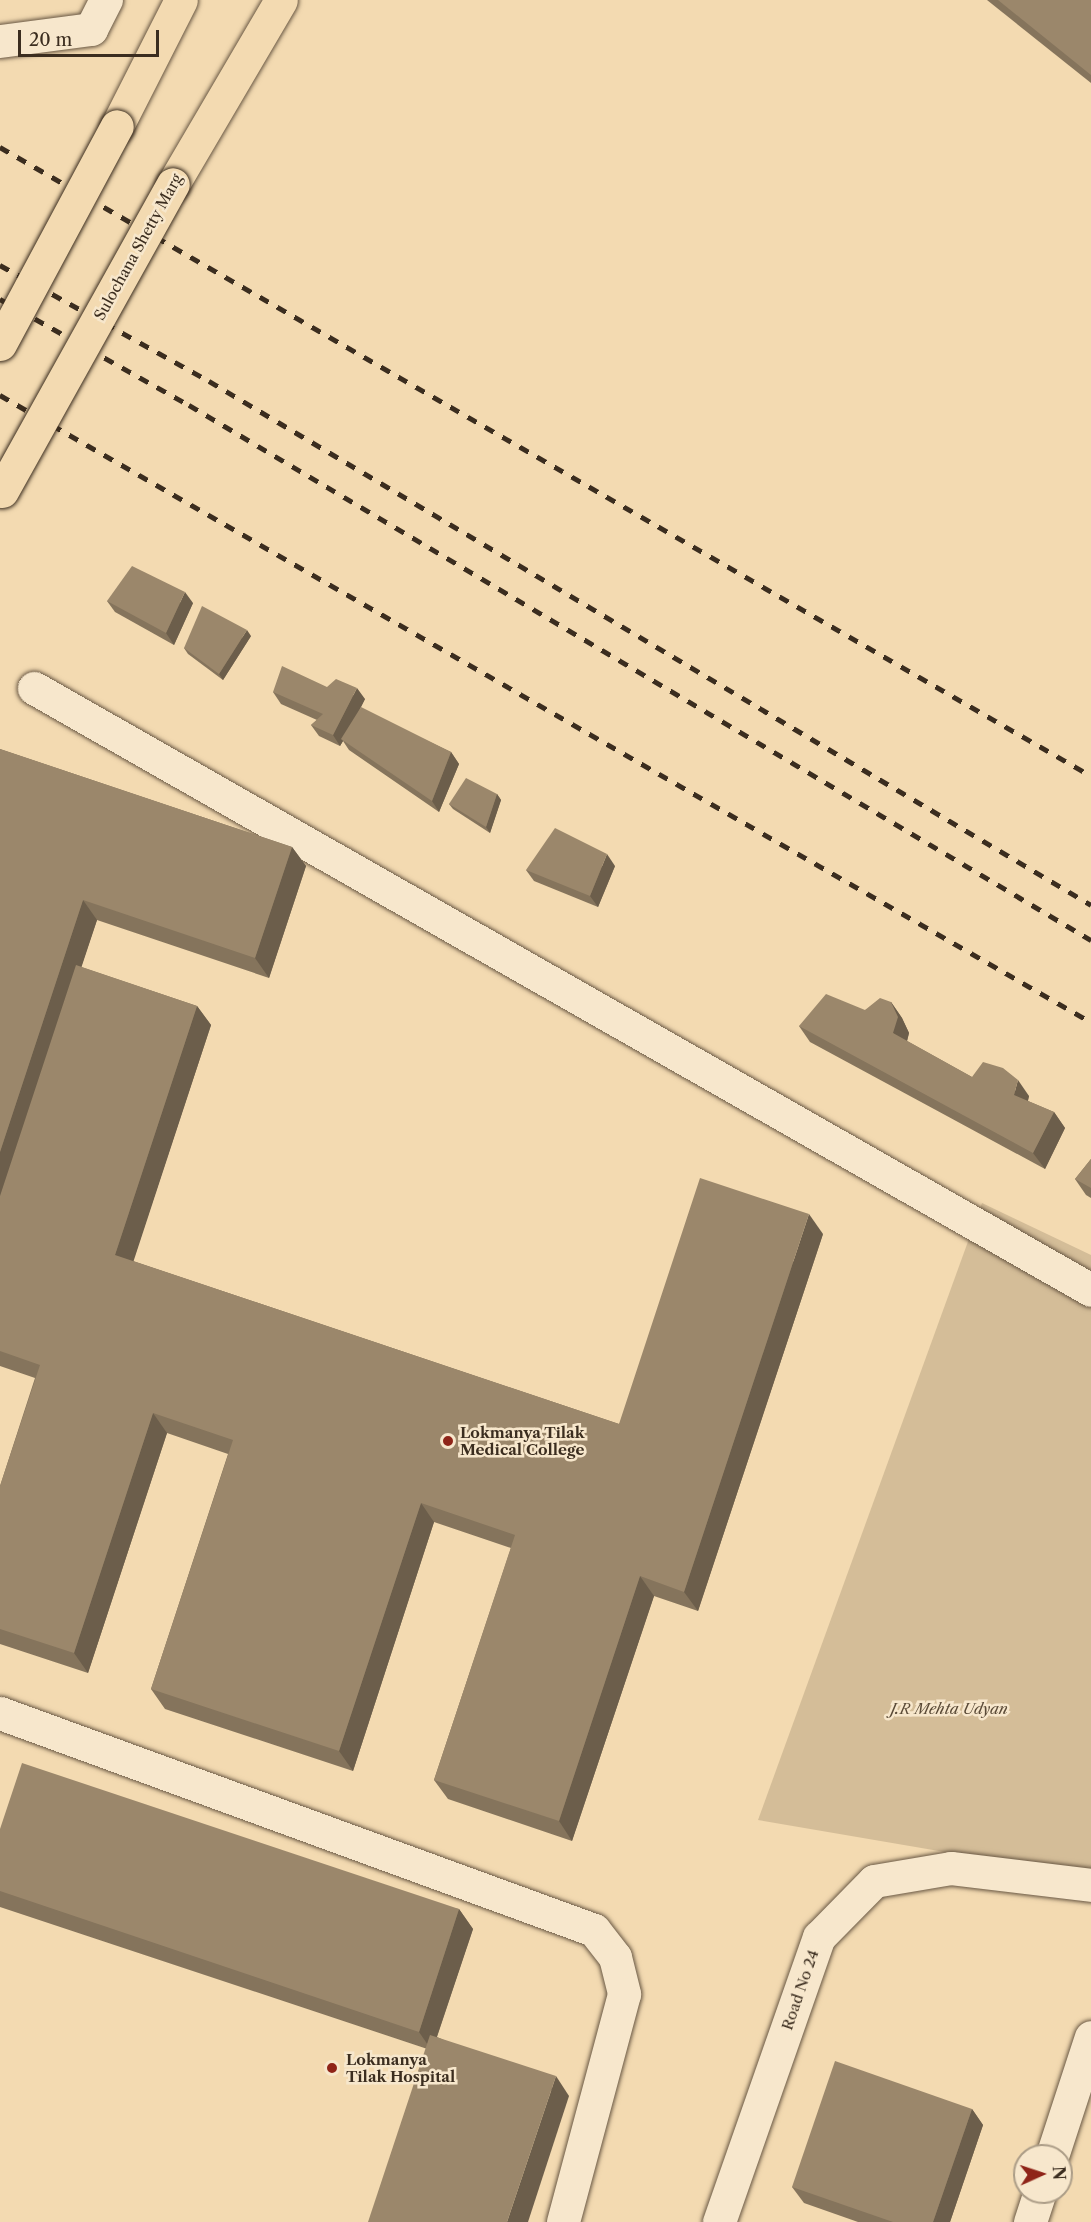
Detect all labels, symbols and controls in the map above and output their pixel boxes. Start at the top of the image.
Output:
scale bar [21,18,162,56]
text: 20 m [29,29,72,51]
street label: Sulochana Shetty Marg [90,170,186,324]
place label: Lokmanya Tilak Medical College [460,1423,585,1458]
marker: Lokmanya Tilak Medical College [441,1434,455,1448]
park label: J.R Mehta Udyan [890,1700,1008,1718]
street label: Road No 24 [778,1948,822,2032]
place label: Lokmanya Tilak Hospital [346,2050,455,2085]
marker: Lokmanya Tilak Hospital [323,2059,341,2077]
north arrow [1013,2144,1073,2204]
text: N [1049,2166,1069,2181]

